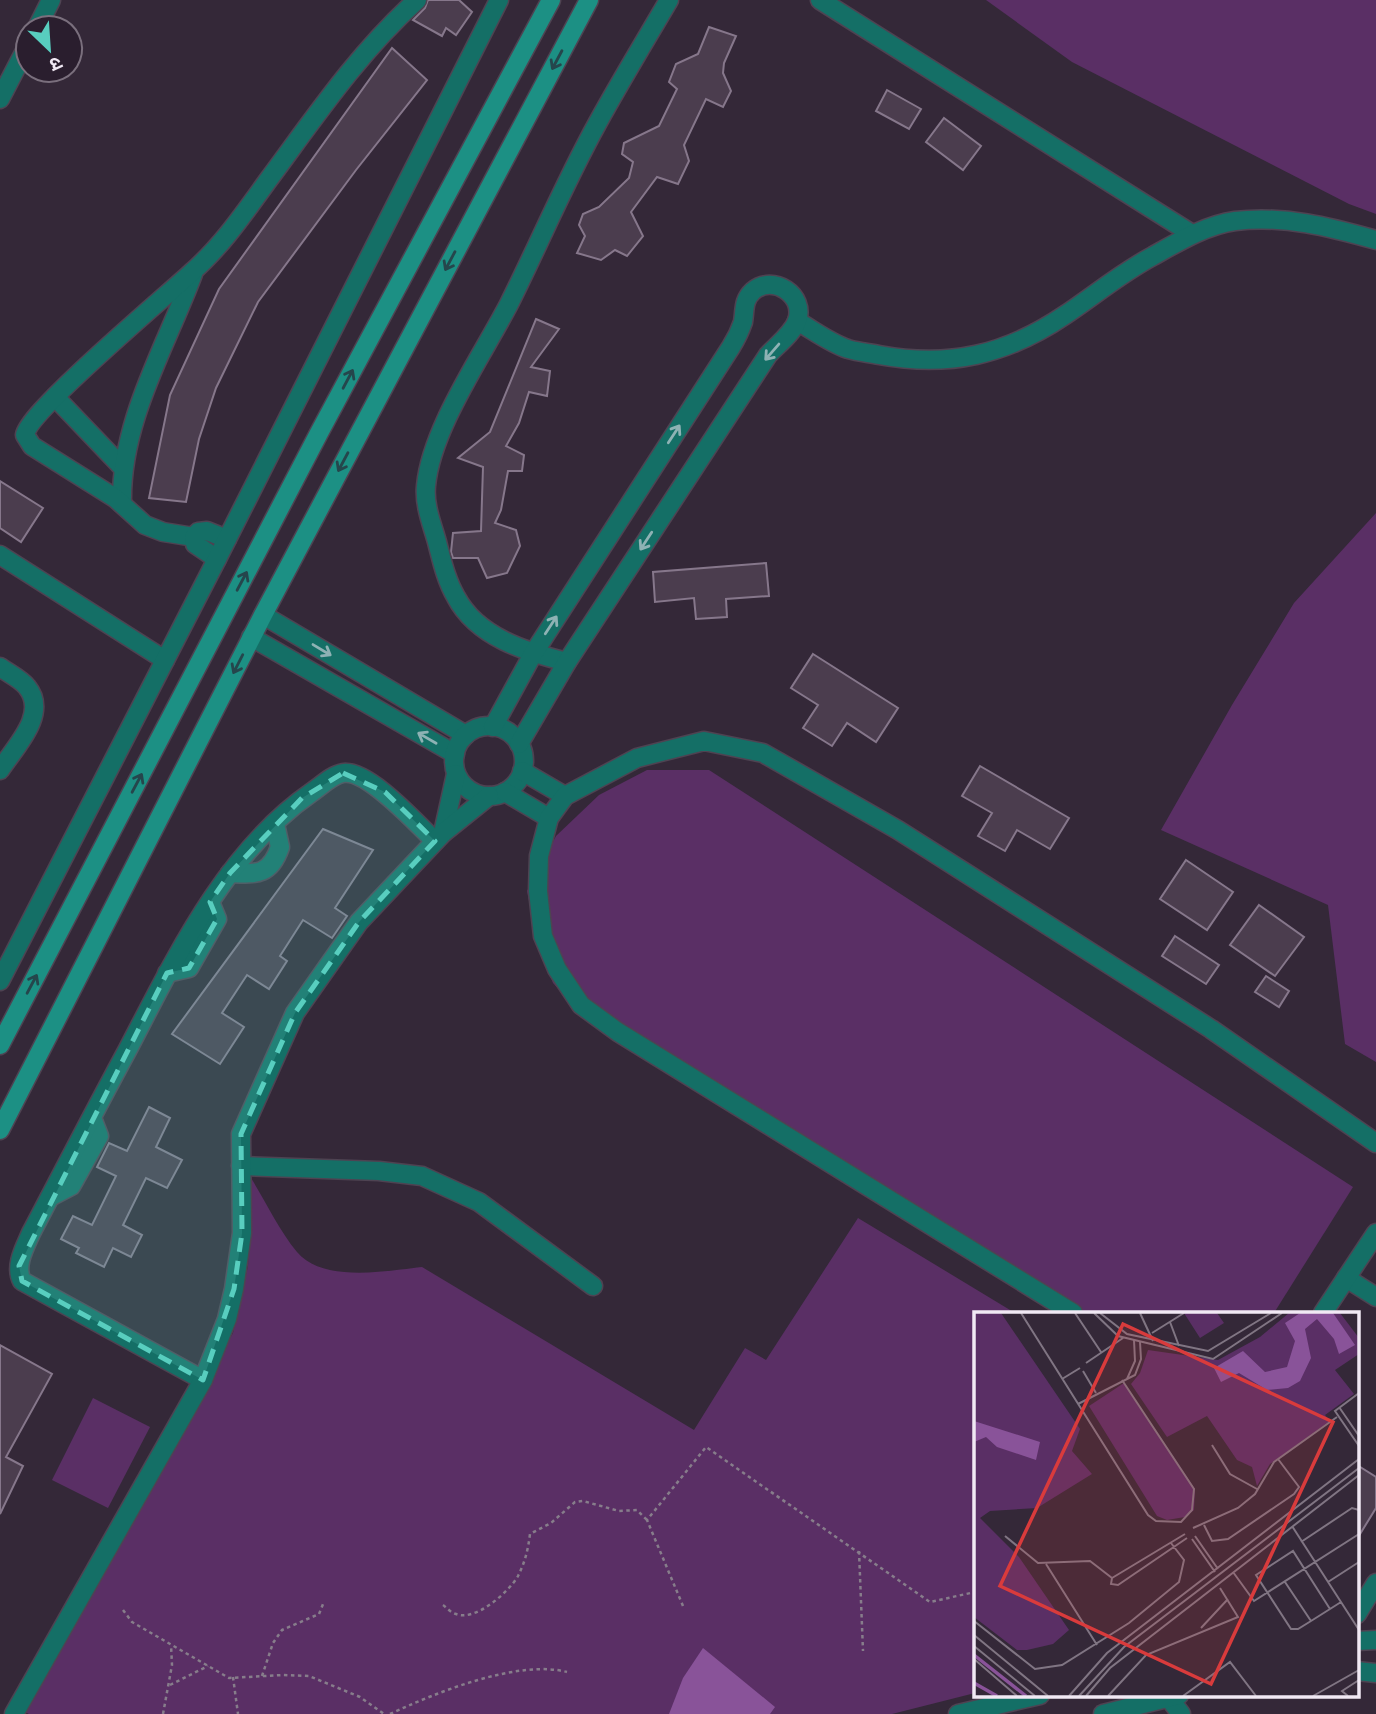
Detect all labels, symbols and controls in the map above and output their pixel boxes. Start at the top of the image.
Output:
north arrow [14,14,84,84]
one-way arrow [550,49,563,70]
text: उ [45,51,66,78]
one-way arrow [443,250,456,271]
one-way arrow [764,342,780,360]
one-way arrow [341,370,355,390]
one-way arrow [668,424,682,444]
one-way arrow [336,451,349,472]
one-way arrow [638,531,653,550]
one-way arrow [236,571,249,592]
one-way arrow [545,616,559,636]
one-way arrow [311,643,331,657]
one-way arrow [230,653,244,673]
one-way arrow [417,731,437,745]
one-way arrow [130,773,144,793]
one-way arrow [25,974,39,995]
inset map [974,1312,1358,1696]

